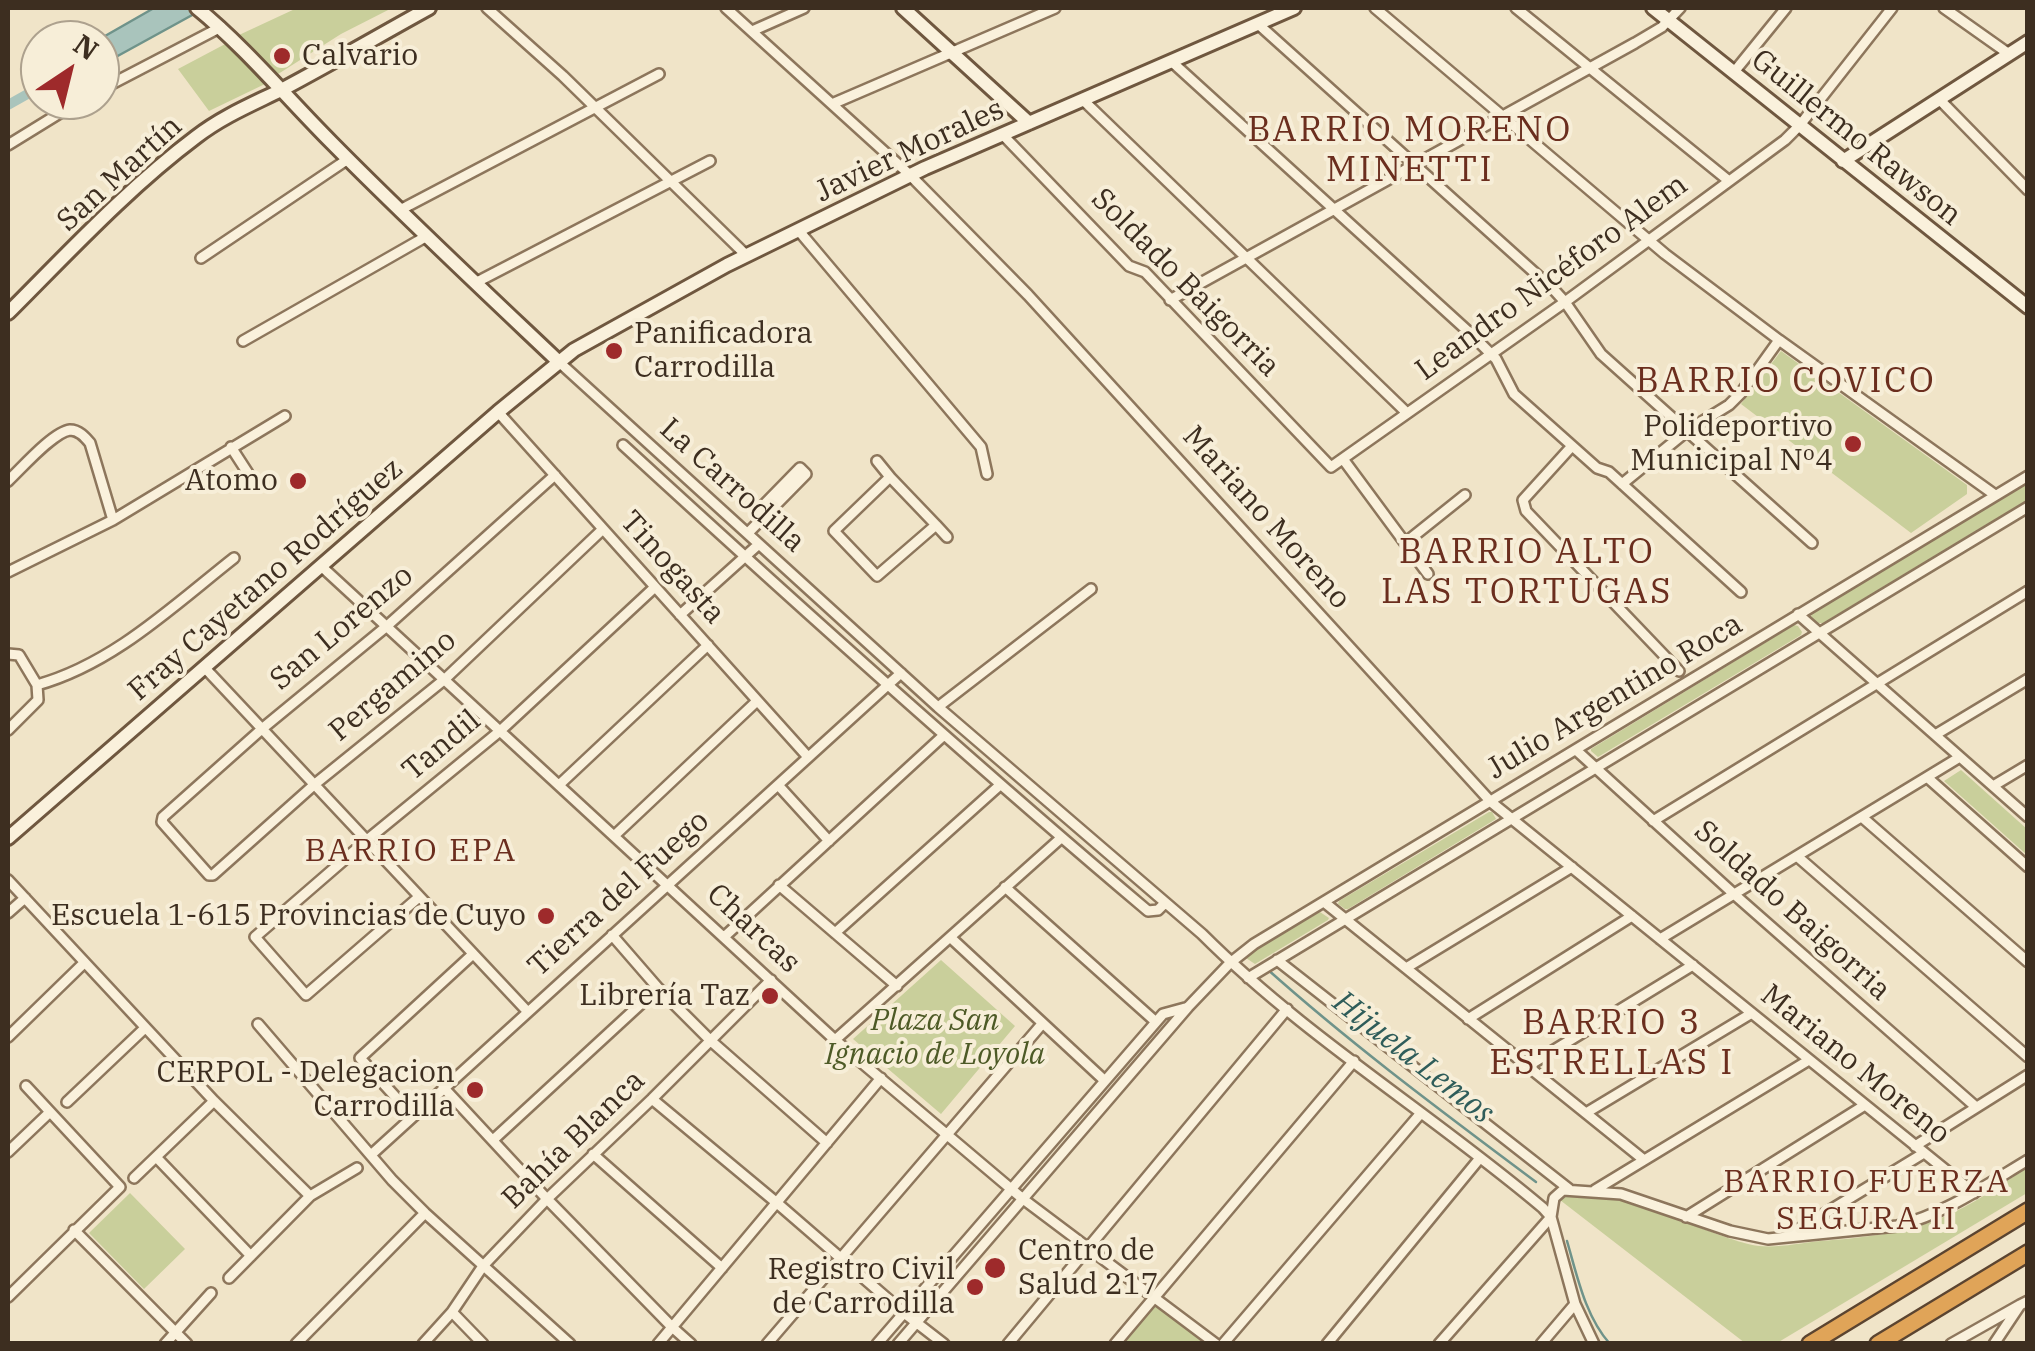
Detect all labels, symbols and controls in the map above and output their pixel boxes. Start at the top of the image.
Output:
north arrow [20,20,120,120]
text: N [67,25,106,68]
place label: Calvario [302,38,418,74]
street label: Guillermo Rawson [1744,42,1968,234]
marker: Calvario [271,45,293,67]
street label: Javier Morales [810,92,1010,210]
street label: San Martín [50,109,190,239]
district label: BARRIO MORENO MINETTI [1247,110,1573,192]
street label: Leandro Nicéforo Alem [1409,167,1695,389]
street label: Soldado Baigorria [1083,181,1287,385]
place label: Panificadora Carrodilla [634,316,813,386]
marker: Panificadora Carrodilla [603,340,625,362]
district label: BARRIO COVICO [1636,361,1936,403]
place label: Polideportivo Municipal Nº4 [1630,409,1833,480]
street label: La Carrodilla [652,412,812,560]
street label: Mariano Moreno [1175,419,1357,617]
marker: Polideportivo Municipal Nº4 [1842,433,1864,455]
street label: Fray Cayetano Rodríguez [122,451,410,709]
place label: Atomo [185,463,278,499]
marker: Atomo [287,470,309,492]
street label: Tinogasta [612,504,732,632]
district label: BARRIO ALTO LAS TORTUGAS [1381,532,1673,614]
street label: San Lorenzo [263,558,421,698]
street label: Julio Argentino Roca [1481,607,1749,787]
street label: Pergamino [322,623,464,749]
street label: Tandil [396,703,488,789]
street label: Tierra del Fuego [521,803,717,985]
street label: Soldado Baigorria [1686,813,1898,1009]
district label: BARRIO EPA [304,833,518,871]
street label: Charcas [699,877,807,981]
place label: Escuela 1-615 Provincias de Cuyo [51,898,526,934]
marker: Escuela 1-615 Provincias de Cuyo [535,905,557,927]
place label: Librería Taz [579,978,750,1014]
street label: Mariano Moreno [1753,978,1957,1152]
water label: Hijuela Lemos [1325,983,1501,1133]
marker: Librería Taz [759,985,781,1007]
park label: Plaza San Ignacio de Loyola [825,1003,1045,1074]
district label: BARRIO 3 ESTRELLAS I [1489,1003,1735,1085]
place label: CERPOL - Delegacion Carrodilla [156,1055,455,1126]
street label: Bahía Blanca [495,1063,653,1217]
marker: CERPOL - Delegacion Carrodilla [464,1079,486,1101]
district label: BARRIO FUERZA SEGURA II [1723,1164,2011,1239]
place label: Centro de Salud 217 [1018,1233,1159,1304]
place label: Registro Civil de Carrodilla [768,1252,955,1322]
marker: Centro de Salud 217 [982,1255,1008,1281]
marker: Registro Civil de Carrodilla [964,1276,986,1298]

